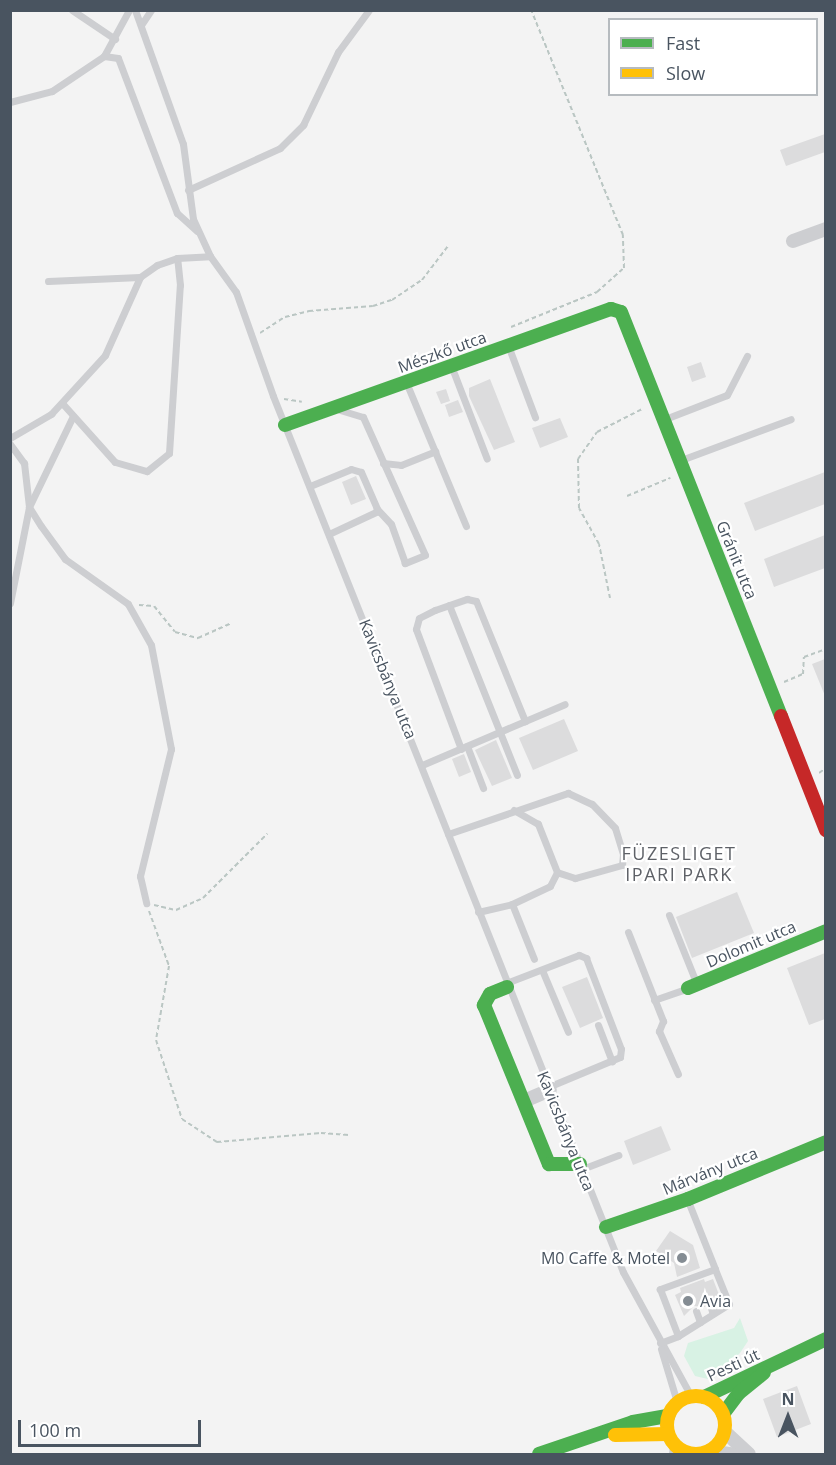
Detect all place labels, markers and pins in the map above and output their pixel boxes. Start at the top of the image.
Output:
place label: M0 Caffe & Motel [541,1248,670,1268]
marker: M0 Caffe & Motel [675,1251,689,1265]
place label: Avia [700,1291,731,1311]
marker: Avia [681,1294,695,1308]

